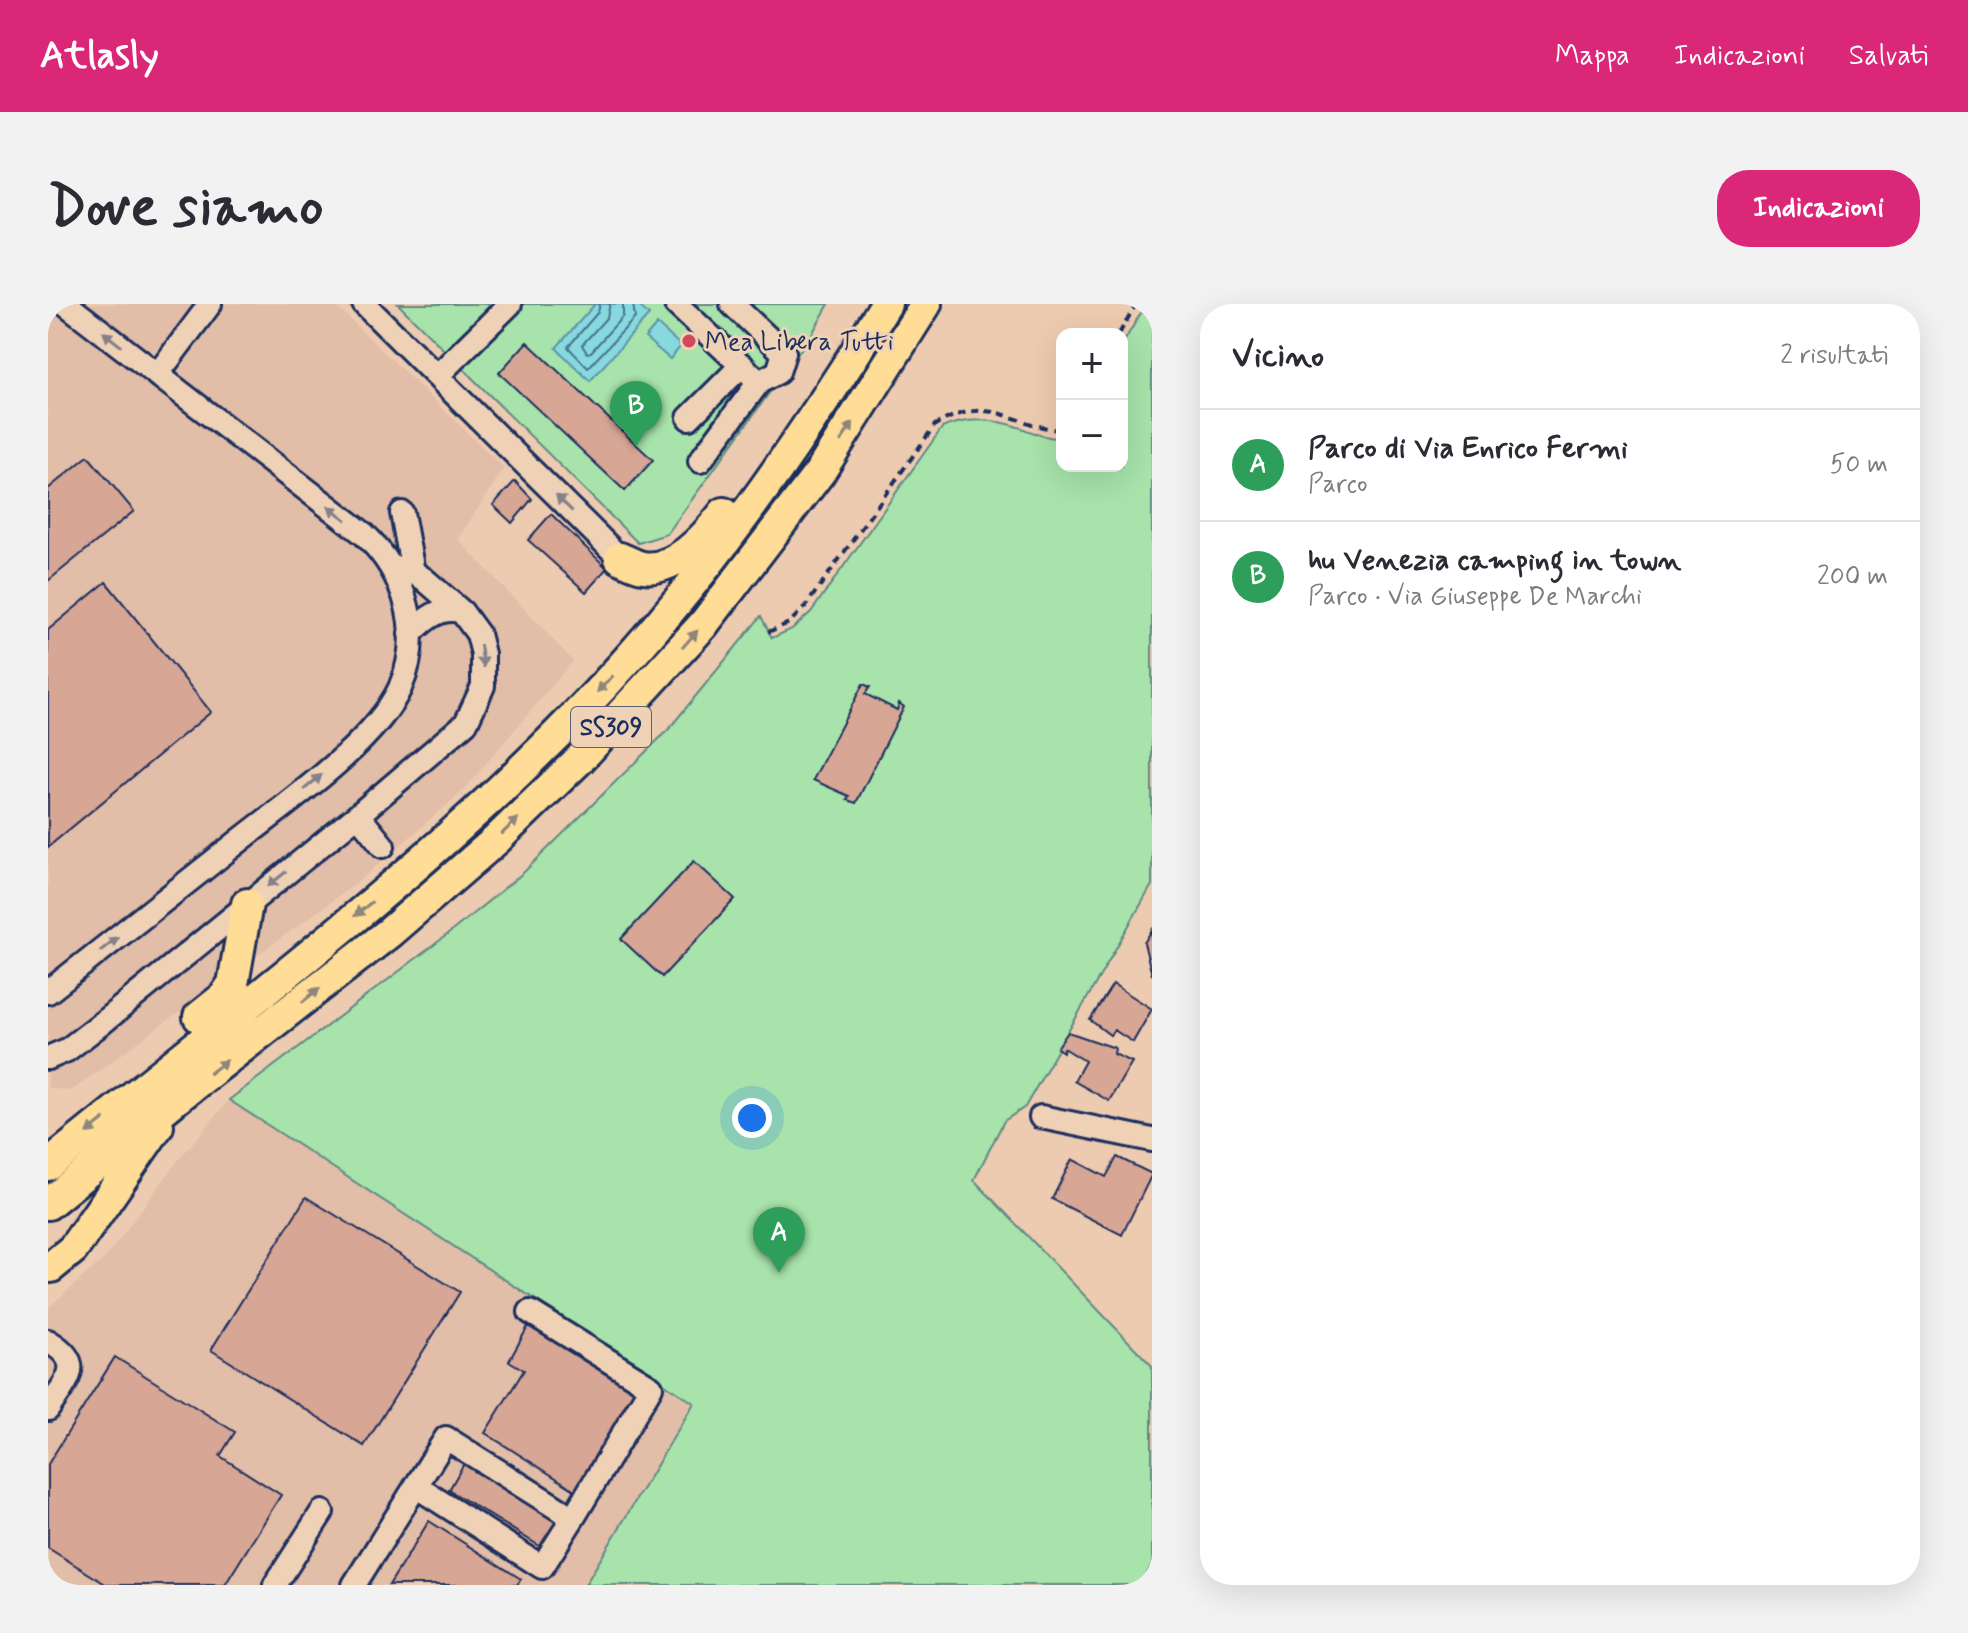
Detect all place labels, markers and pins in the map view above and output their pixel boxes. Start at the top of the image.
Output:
place label: Mea Libera Tutti [705,326,894,360]
marker: Mea Libera Tutti [680,332,698,350]
pin: B [610,381,662,447]
pin: A [753,1207,805,1273]

